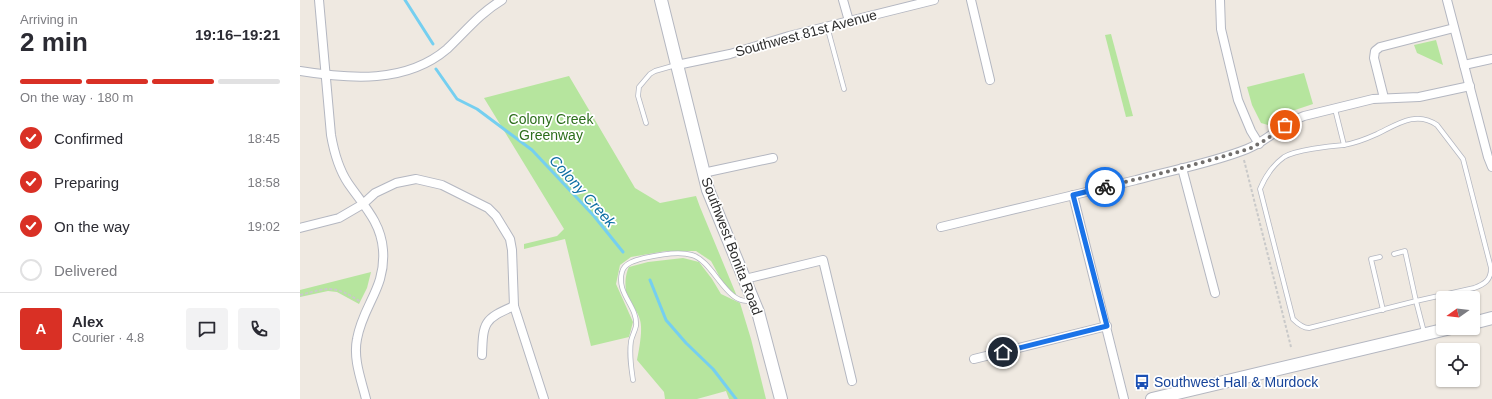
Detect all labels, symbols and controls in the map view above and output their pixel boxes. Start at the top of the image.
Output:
street label: Southwest 81st Avenue [733,6,879,60]
text: Arriving in [20,12,78,27]
text: 19:16–19:21 [195,26,280,43]
text: 2 min [20,27,88,57]
text: On the way · 180 m [20,90,133,105]
pin [1268,108,1302,142]
park label: Colony Creek Greenway [509,111,594,143]
icon: bag [1274,114,1296,136]
icon: check [20,127,42,149]
text: Confirmed [54,130,123,147]
text: 18:45 [247,131,280,146]
water label: Colony Creek [546,152,621,232]
courier [1085,167,1125,207]
icon: check [20,171,42,193]
text: Preparing [54,174,119,191]
text: 18:58 [247,175,280,190]
street label: Southwest Bonita Road [698,175,766,317]
icon: bike [1094,176,1116,198]
icon: check [20,215,42,237]
text: On the way [54,218,130,235]
text: 19:02 [247,219,280,234]
text: Delivered [54,262,117,279]
north arrow [1436,291,1480,335]
map controls [1436,291,1480,387]
button: chat [186,308,228,350]
button: phone [238,308,280,350]
text: Alex [72,313,104,330]
text: A [36,320,46,337]
text: Courier · 4.8 [72,330,144,345]
pin [986,335,1020,369]
icon: home [992,341,1014,363]
button: locate [1436,343,1480,387]
bus stop icon: Southwest Hall & Murdock [1133,373,1151,391]
place label: Southwest Hall & Murdock [1154,374,1319,390]

